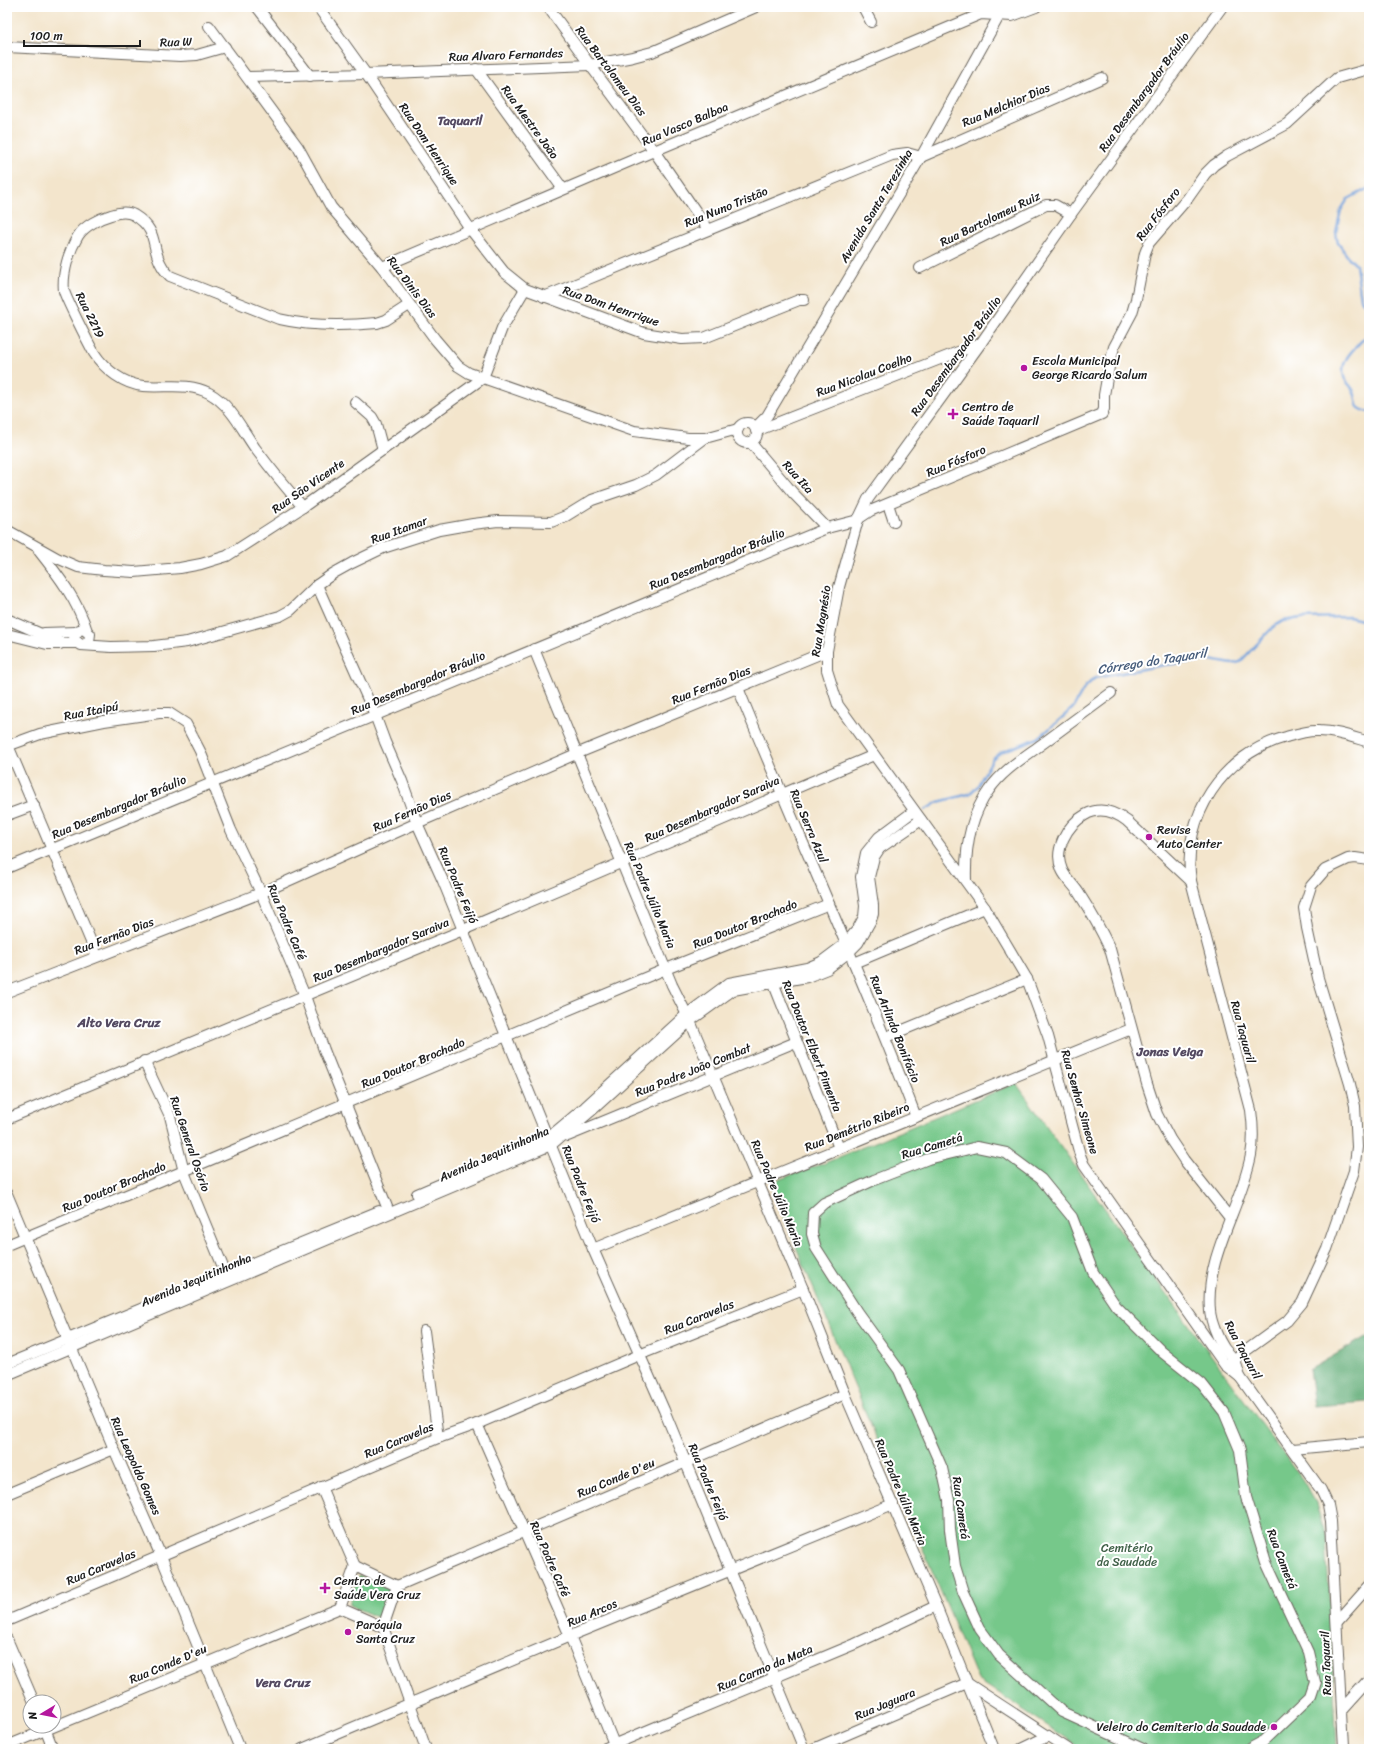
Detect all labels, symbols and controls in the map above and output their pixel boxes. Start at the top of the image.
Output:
street label: Rua Bartolomeu Dias [569,21,653,122]
scale bar [24,22,140,48]
text: 100 m [30,25,63,47]
street label: Rua Desembargador Bráulio [1093,27,1195,157]
street label: Rua W [159,30,193,54]
street label: Rua Alvaro Fernandes [448,42,564,68]
street label: Rua Melchior Dias [958,76,1054,134]
street label: Rua Mestre João [495,80,565,164]
street label: Rua Vasco Balboa [638,96,732,152]
street label: Rua Dom Henrique [393,98,465,190]
district label: Taquaril [437,109,484,132]
street label: Avenida Santa Terezinha [833,145,919,268]
street label: Rua Nuno Tristão [681,180,771,234]
street label: Rua Fósforo [1130,182,1186,246]
street label: Rua Bartolomeu Ruiz [936,185,1044,253]
street label: Rua Dinis Dias [381,251,443,323]
street label: Rua Dom Henrrique [560,279,662,333]
street label: Rua 2219 [69,288,111,342]
street label: Rua Desembargador Bráulio [905,291,1007,421]
street label: Rua Nicolau Coelho [813,347,915,403]
place label: Escola Municipal George Ricardo Salum [1032,350,1147,386]
marker: Escola Municipal George Ricardo Salum [1019,363,1029,373]
place label: Centro de Saúde Taquaril [962,396,1039,432]
marker: Centro de Saúde Taquaril [947,408,959,420]
street label: Rua Fósforo [923,439,989,483]
street label: Rua São Vicente [267,452,349,519]
street label: Rua Ita [777,455,819,499]
street label: Rua Itamar [367,509,432,550]
street label: Rua Desembargador Bráulio [646,522,788,596]
street label: Rua Magnésio [804,584,838,658]
water label: Córrego do Taquaril [1096,640,1212,681]
street label: Rua Desembargador Bráulio [347,645,489,721]
street label: Rua Fernão Dias [668,659,754,711]
street label: Rua Itaipú [62,695,121,727]
street label: Rua Desembargador Bráulio [48,769,190,845]
street label: Rua Desembargador Saraiva [641,769,784,849]
street label: Rua Fernão Dias [369,784,455,838]
street label: Rua Serra Azul [784,786,835,867]
place label: Revise Auto Center [1156,819,1223,855]
marker: Revise Auto Center [1144,832,1154,842]
street label: Rua Padre Júlio Maria [618,838,682,952]
street label: Rua Padre Feijó [432,843,485,928]
street label: Rua Padre Café [261,880,313,964]
street label: Rua Doutor Brochado [689,893,801,955]
street label: Rua Fernão Dias [71,911,158,961]
street label: Rua Desembargador Saraiva [309,911,453,989]
street label: Rua Arlindo Bonifácio [863,972,927,1086]
street label: Rua Doutor Elbert Pimenta [775,977,849,1115]
street label: Rua Taquaril [1224,998,1262,1066]
district label: Alto Vera Cruz [76,1011,161,1034]
street label: Rua Doutor Brochado [358,1031,468,1095]
street label: Rua Padre João Combat [632,1036,755,1103]
district label: Jonas Veiga [1136,1040,1204,1063]
street label: Rua Senhor Simeone [1055,1047,1105,1157]
street label: Rua General Osório [163,1093,217,1195]
street label: Rua Demétrio Ribeiro [801,1096,913,1158]
street label: Avenida Jequitinhonha [434,1120,553,1189]
street label: Rua Cametá [899,1126,965,1166]
street label: Rua Padre Júlio Maria [745,1136,809,1250]
street label: Rua Padre Feijó [555,1142,607,1227]
street label: Rua Doutor Brochado [59,1155,169,1219]
street label: Avenida Jequitinhonha [136,1247,255,1314]
street label: Rua Caravelas [661,1293,738,1341]
street label: Rua Taquaril [1218,1317,1268,1384]
street label: Rua Leopoldo Gomes [104,1413,168,1519]
street label: Rua Caravelas [361,1415,438,1465]
street label: Rua Padre Júlio Maria [869,1435,933,1549]
street label: Rua Padre Feijó [682,1440,735,1525]
street label: Rua Conde D'eu [574,1452,659,1504]
street label: Rua Cametá [946,1475,976,1541]
street label: Rua Padre Café [523,1518,577,1600]
street label: Rua Cametá [1260,1526,1304,1592]
park label: Cemitério da Saudade [1097,1537,1157,1573]
street label: Rua Caravelas [63,1542,140,1592]
place label: Centro de Saúde Vera Cruz [334,1570,421,1606]
marker: Centro de Saúde Vera Cruz [319,1582,331,1594]
street label: Rua Arcos [564,1593,621,1633]
place label: Paróquia Santa Cruz [356,1614,415,1650]
marker: Paróquia Santa Cruz [343,1627,353,1637]
street label: Rua Taquaril [1314,1630,1338,1695]
street label: Rua Conde D'eu [126,1638,211,1690]
street label: Rua Carmo da Mata [714,1638,816,1698]
district label: Vera Cruz [255,1671,311,1694]
street label: Rua Jaguara [851,1681,919,1727]
north arrow [22,1694,62,1734]
text: N [23,1710,43,1722]
place label: Veleiro do Cemiterio da Saudade [1097,1716,1266,1738]
marker: Veleiro do Cemiterio da Saudade [1269,1722,1279,1732]

